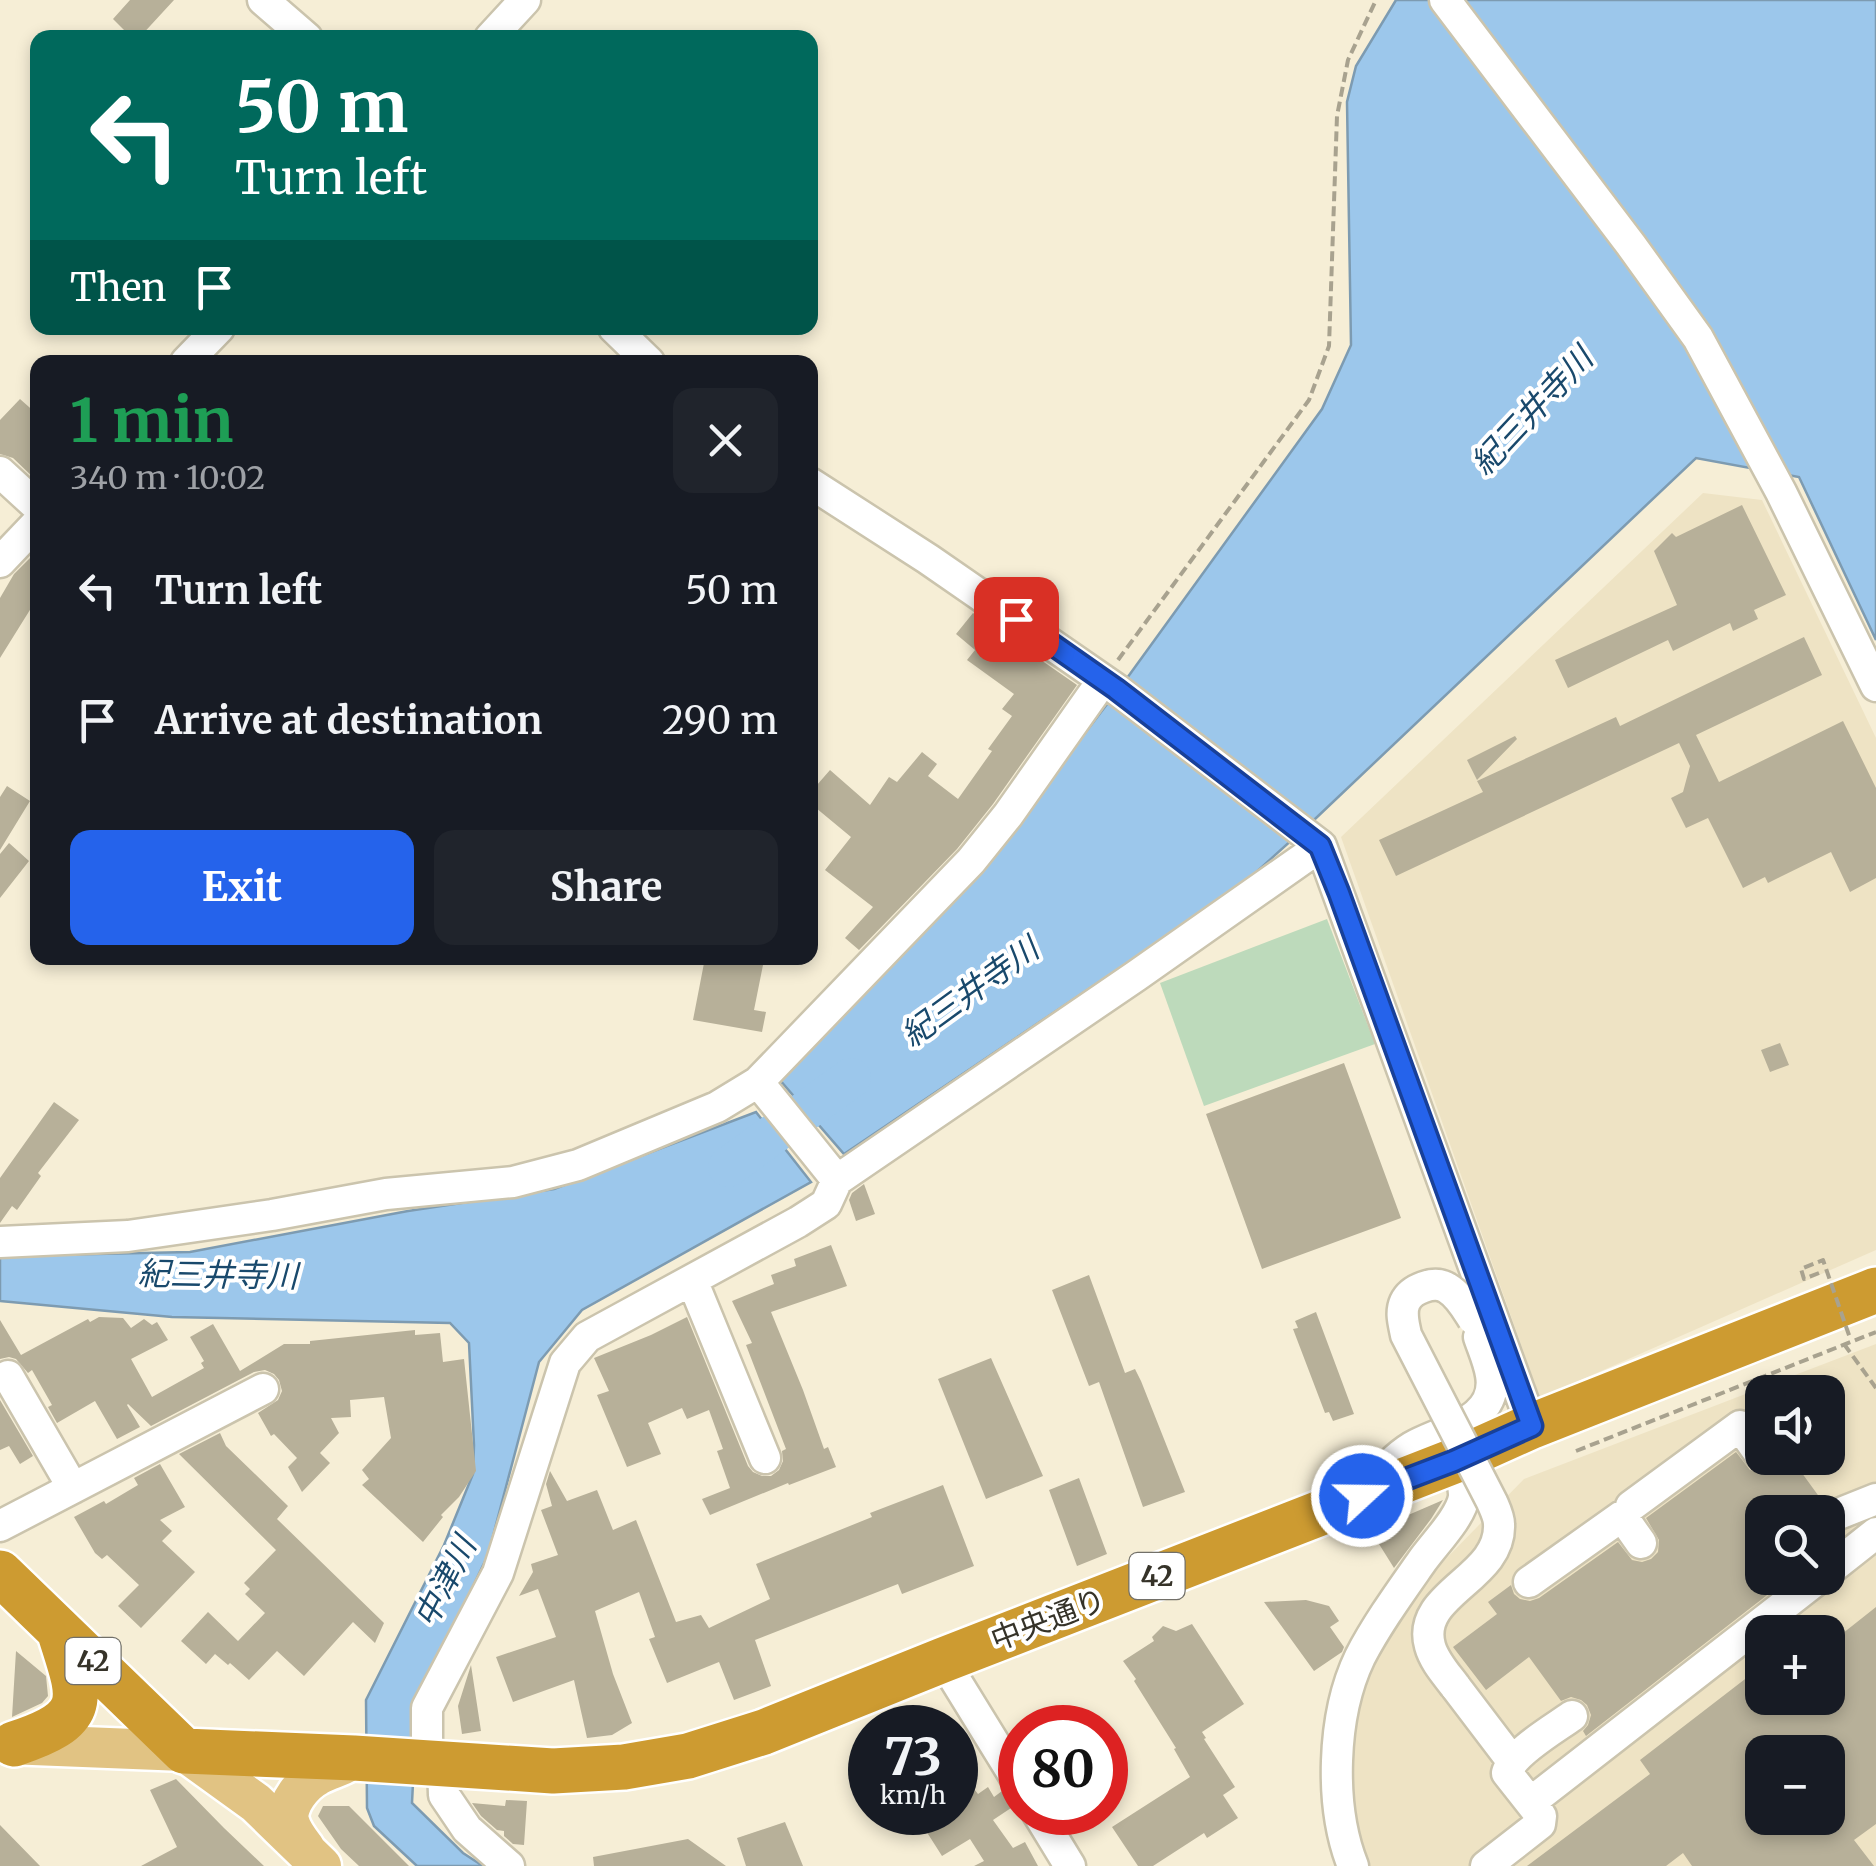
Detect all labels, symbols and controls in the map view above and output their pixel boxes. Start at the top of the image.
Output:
text: 50 m [235,63,408,151]
icon: left [70,70,200,200]
text: Turn left [235,150,427,206]
icon: arrive [187,260,242,315]
text: Then [70,264,167,311]
water label: 紀三井寺川 [1463,337,1603,483]
text: 1 min [70,383,233,458]
button: close [673,388,778,493]
text: 340 m · 10:02 [70,458,265,498]
icon: left [70,563,125,618]
text: Turn left [155,567,322,614]
text: 50 m [685,567,778,614]
pin [974,577,1059,662]
icon: arrive [989,592,1044,647]
icon: arrive [70,693,125,748]
text: Arrive at destination [155,697,542,744]
text: 290 m [662,697,778,744]
button: Exit [70,830,414,945]
button: Share [434,830,778,945]
water label: 紀三井寺川 [894,927,1049,1055]
water label: 紀三井寺川 [138,1254,301,1296]
map controls [1745,1375,1845,1835]
button: sound [1745,1375,1845,1475]
position arrow [1310,1444,1414,1548]
button: search [1745,1495,1845,1595]
water label: 中津川 [405,1527,486,1634]
road number: 42 [1130,1553,1184,1599]
street label: 中央通り [985,1580,1111,1658]
button: + [1745,1615,1845,1715]
road number: 42 [66,1638,120,1684]
speed limit sign: 80 [998,1705,1128,1835]
text: 73 [884,1726,942,1789]
button: − [1745,1735,1845,1835]
text: km/h [880,1779,946,1811]

